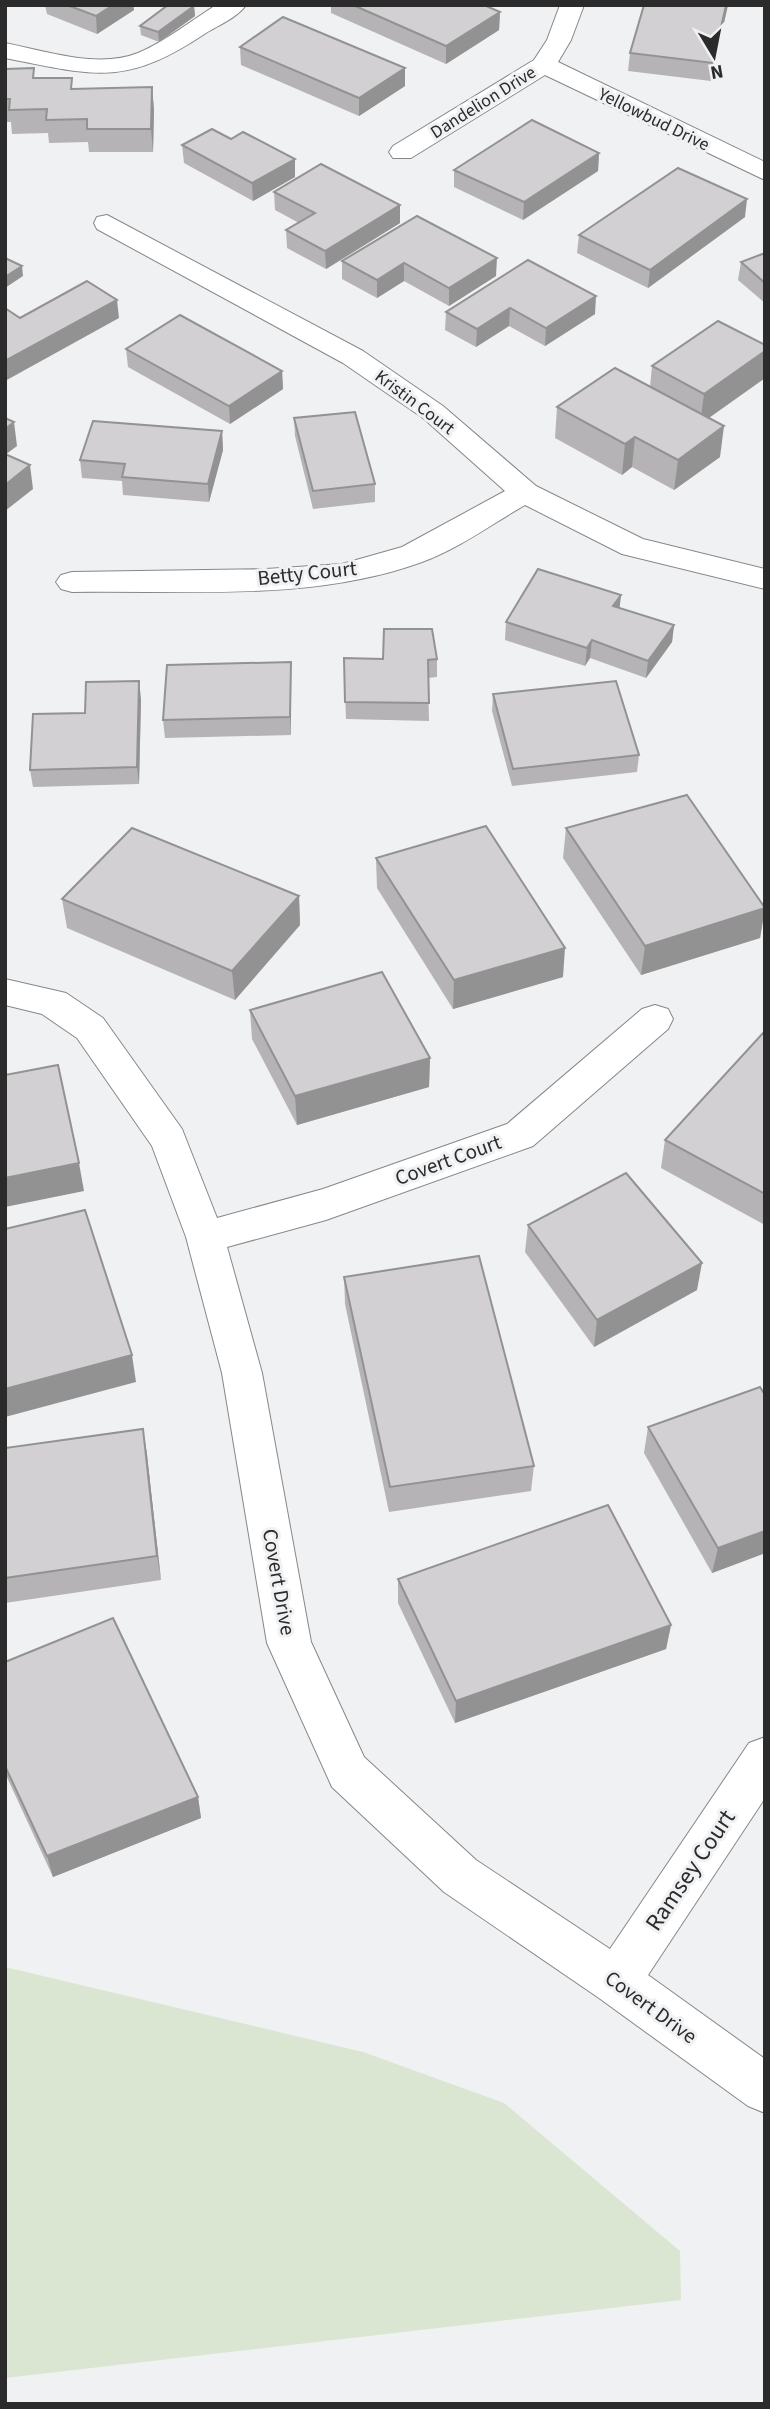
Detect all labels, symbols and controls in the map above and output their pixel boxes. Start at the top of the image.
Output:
north arrow [679,21,749,91]
text: N [708,57,725,86]
street label: Dandelion Drive [426,60,541,145]
street label: Yellowbud Drive [593,81,714,157]
street label: Kristin Court [369,364,460,441]
street label: Betty Court [256,553,358,593]
street label: Covert Court [391,1127,505,1193]
street label: Covert Drive [255,1526,303,1638]
street label: Ramsey Court [637,1803,744,1938]
street label: Covert Drive [599,1963,703,2051]

